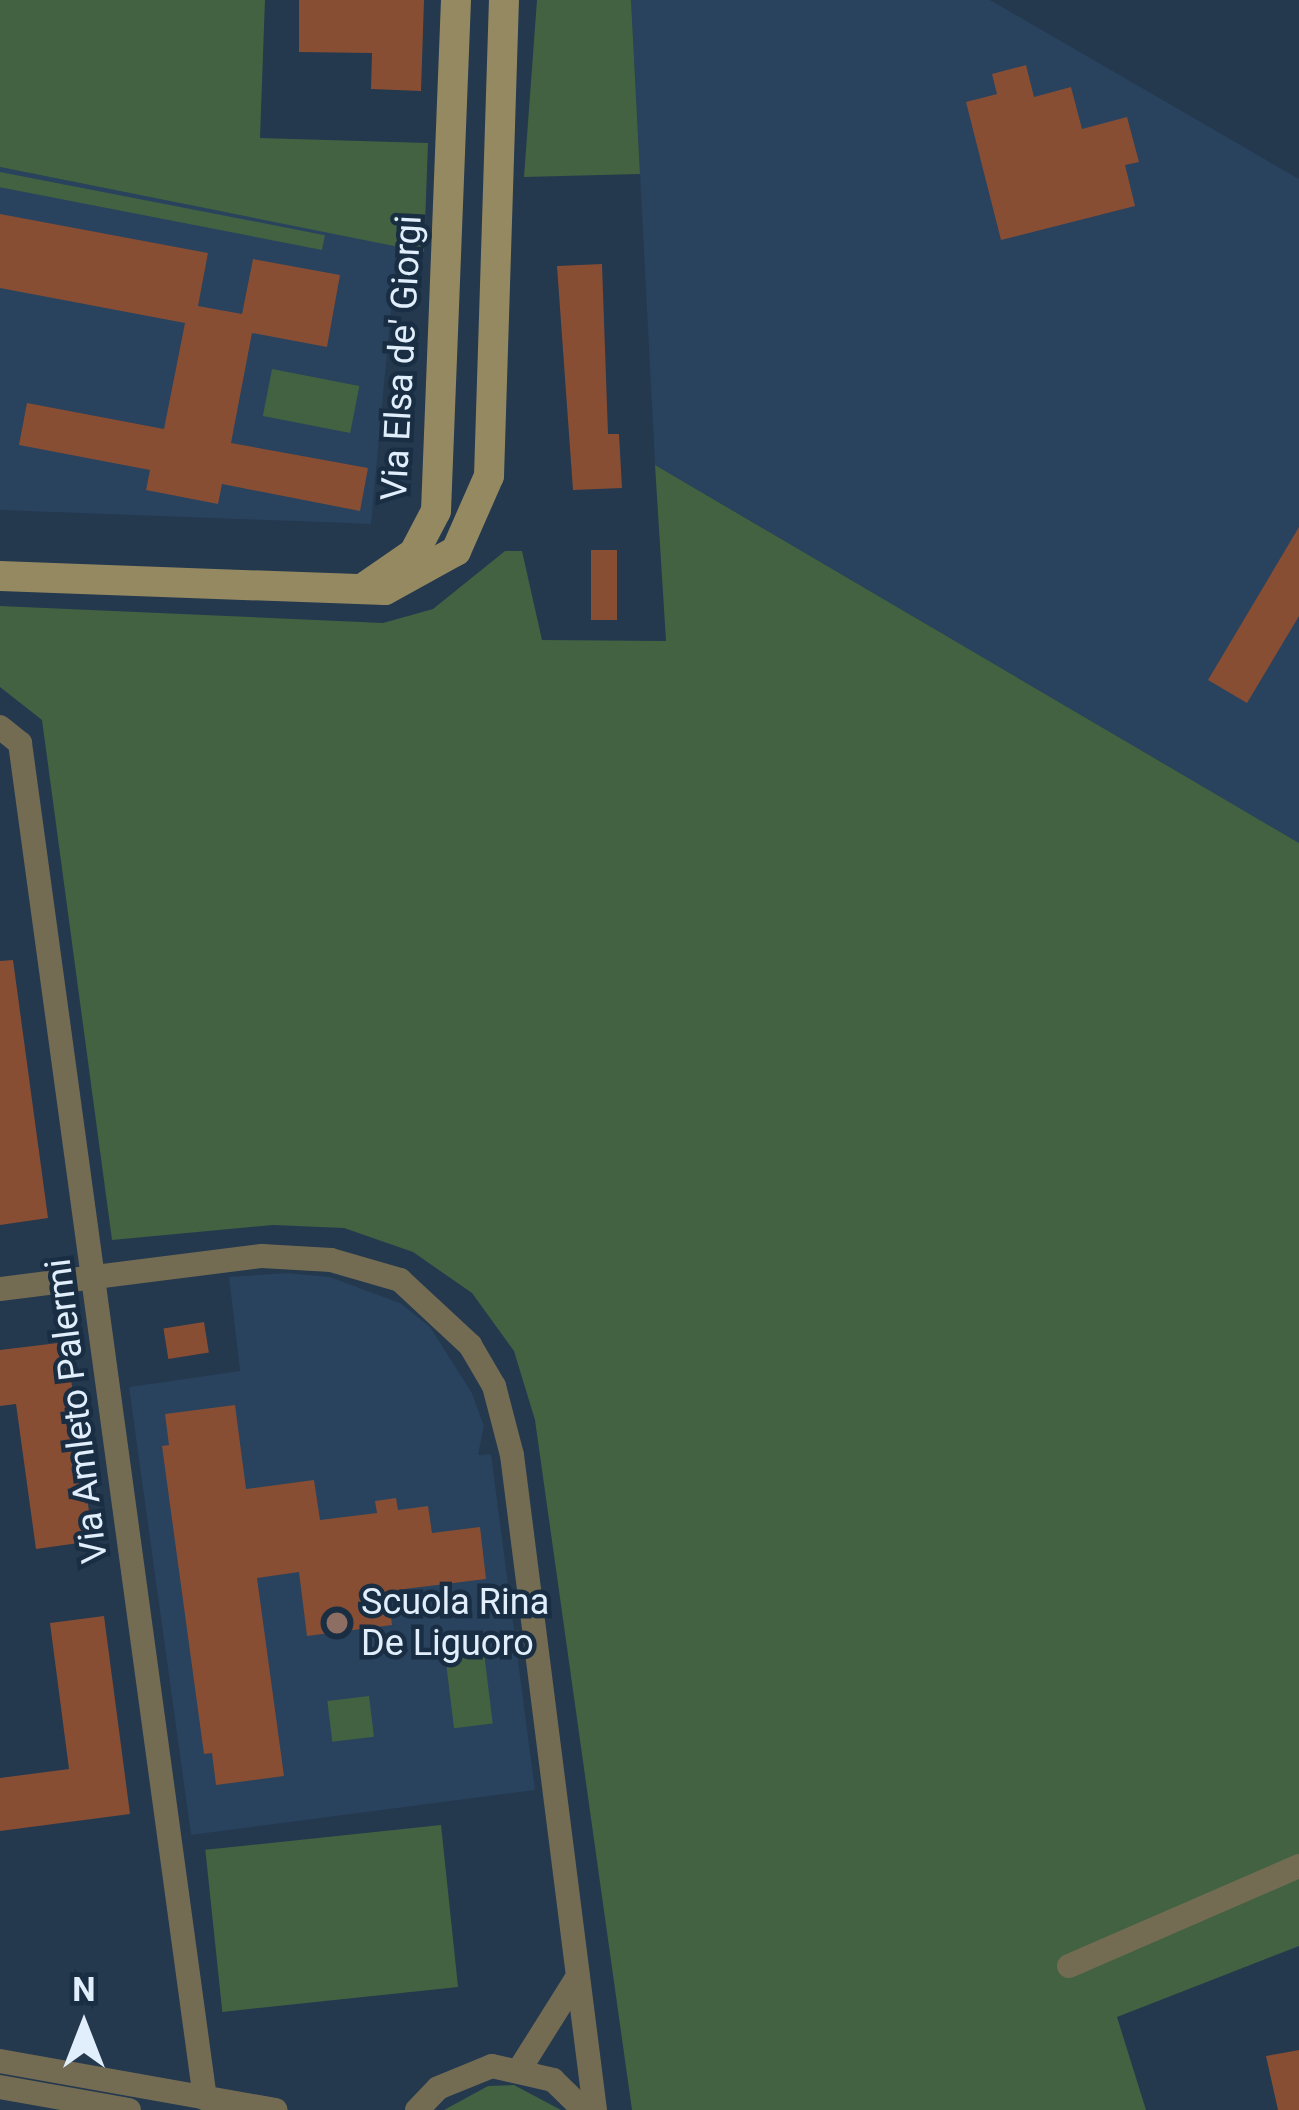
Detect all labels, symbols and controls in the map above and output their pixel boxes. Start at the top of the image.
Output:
street label: Via Elsa de' Giorgi [373,214,431,502]
street label: Via Amleto Palermi [37,1256,117,1566]
place label: Scuola Rina De Liguoro [361,1580,549,1665]
marker: Scuola Rina De Liguoro [324,1610,350,1636]
north arrow [24,1966,144,2086]
text: N [72,1970,96,2009]

